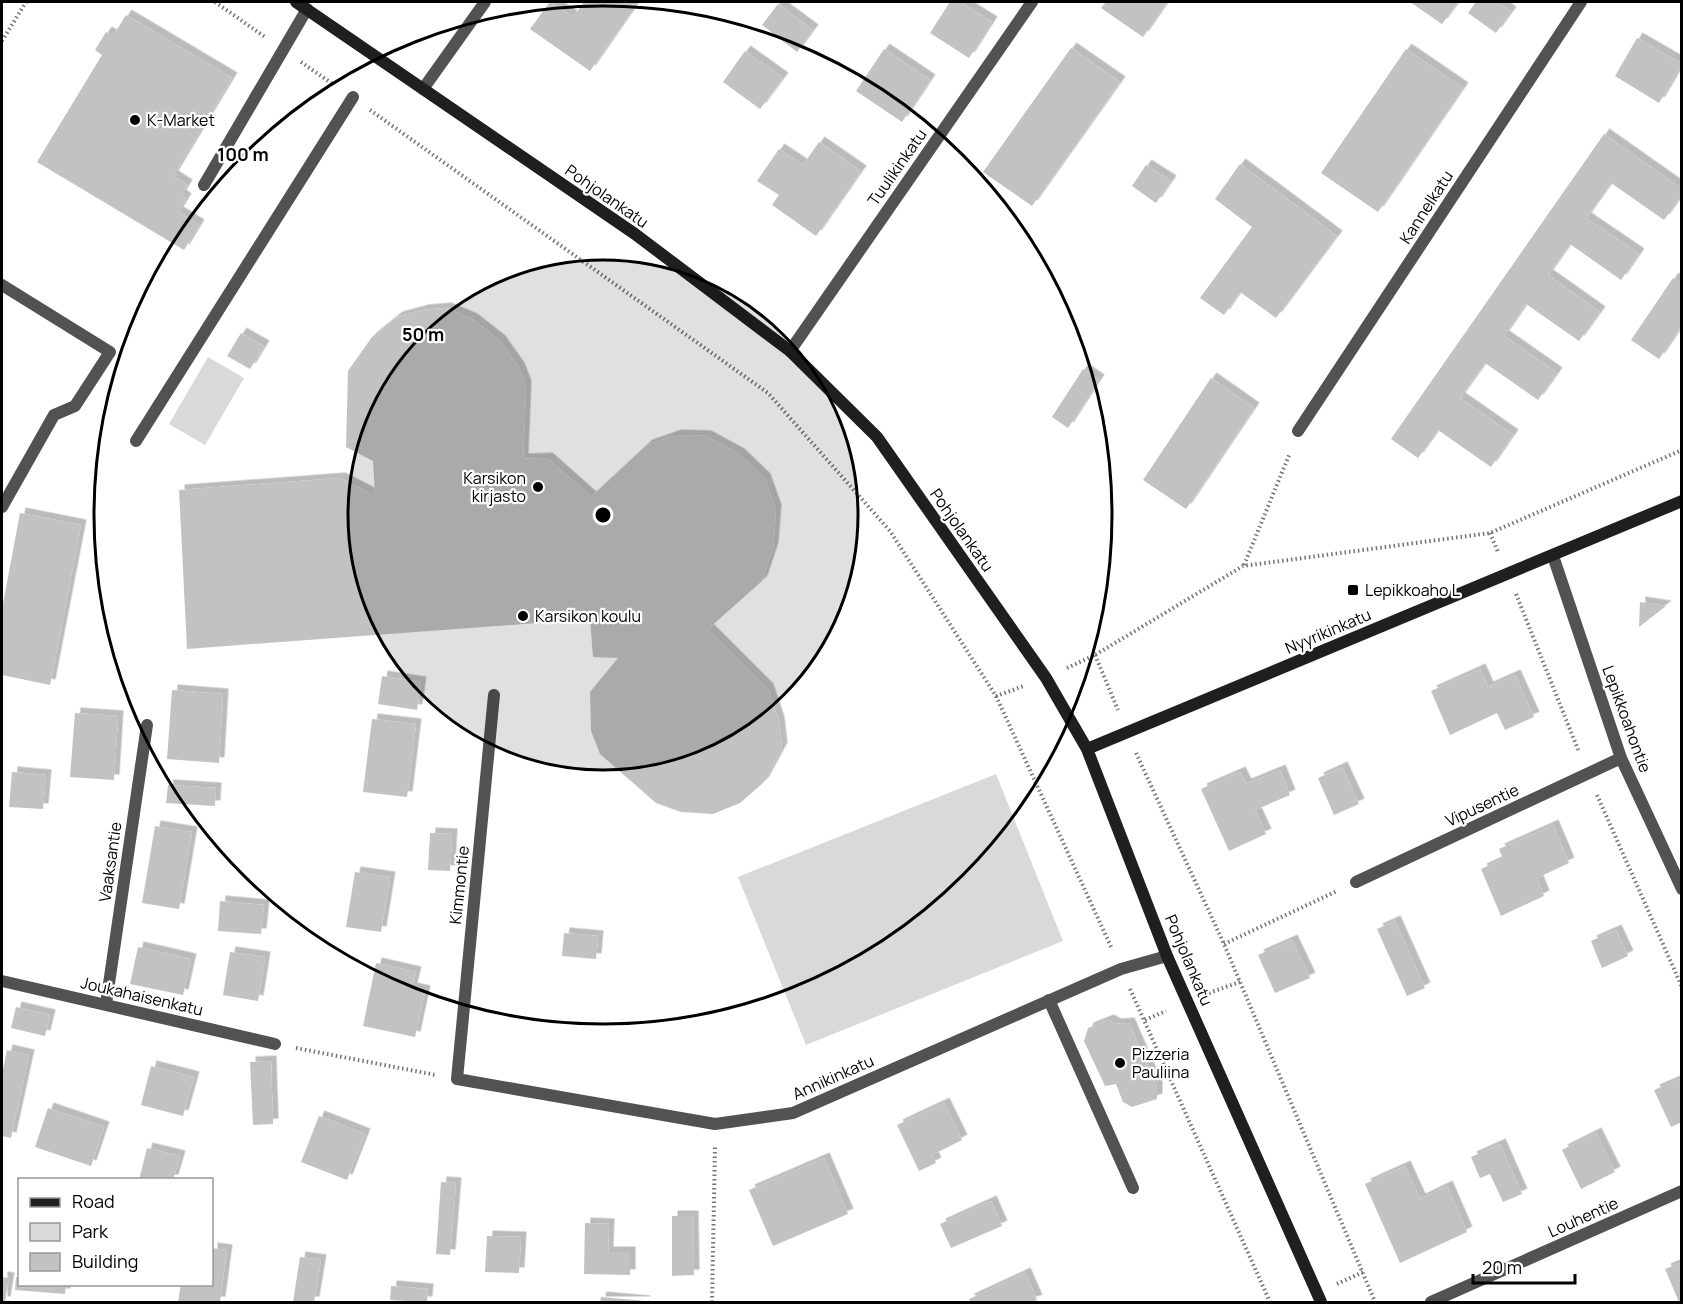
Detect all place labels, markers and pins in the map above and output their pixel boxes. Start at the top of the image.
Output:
place label: K-Market [147,109,215,131]
marker: K-Market [128,113,142,127]
place label: Karsikon kirjasto [463,467,526,507]
marker: Karsikon kirjasto [531,480,545,494]
centre of rings [593,505,613,525]
place label: Lepikkoaho L [1365,579,1460,601]
marker: Lepikkoaho L [1346,583,1360,597]
place label: Karsikon koulu [535,605,641,627]
marker: Karsikon koulu [516,609,530,623]
place label: Pizzeria Pauliina [1132,1043,1189,1083]
marker: Pizzeria Pauliina [1113,1056,1127,1070]

